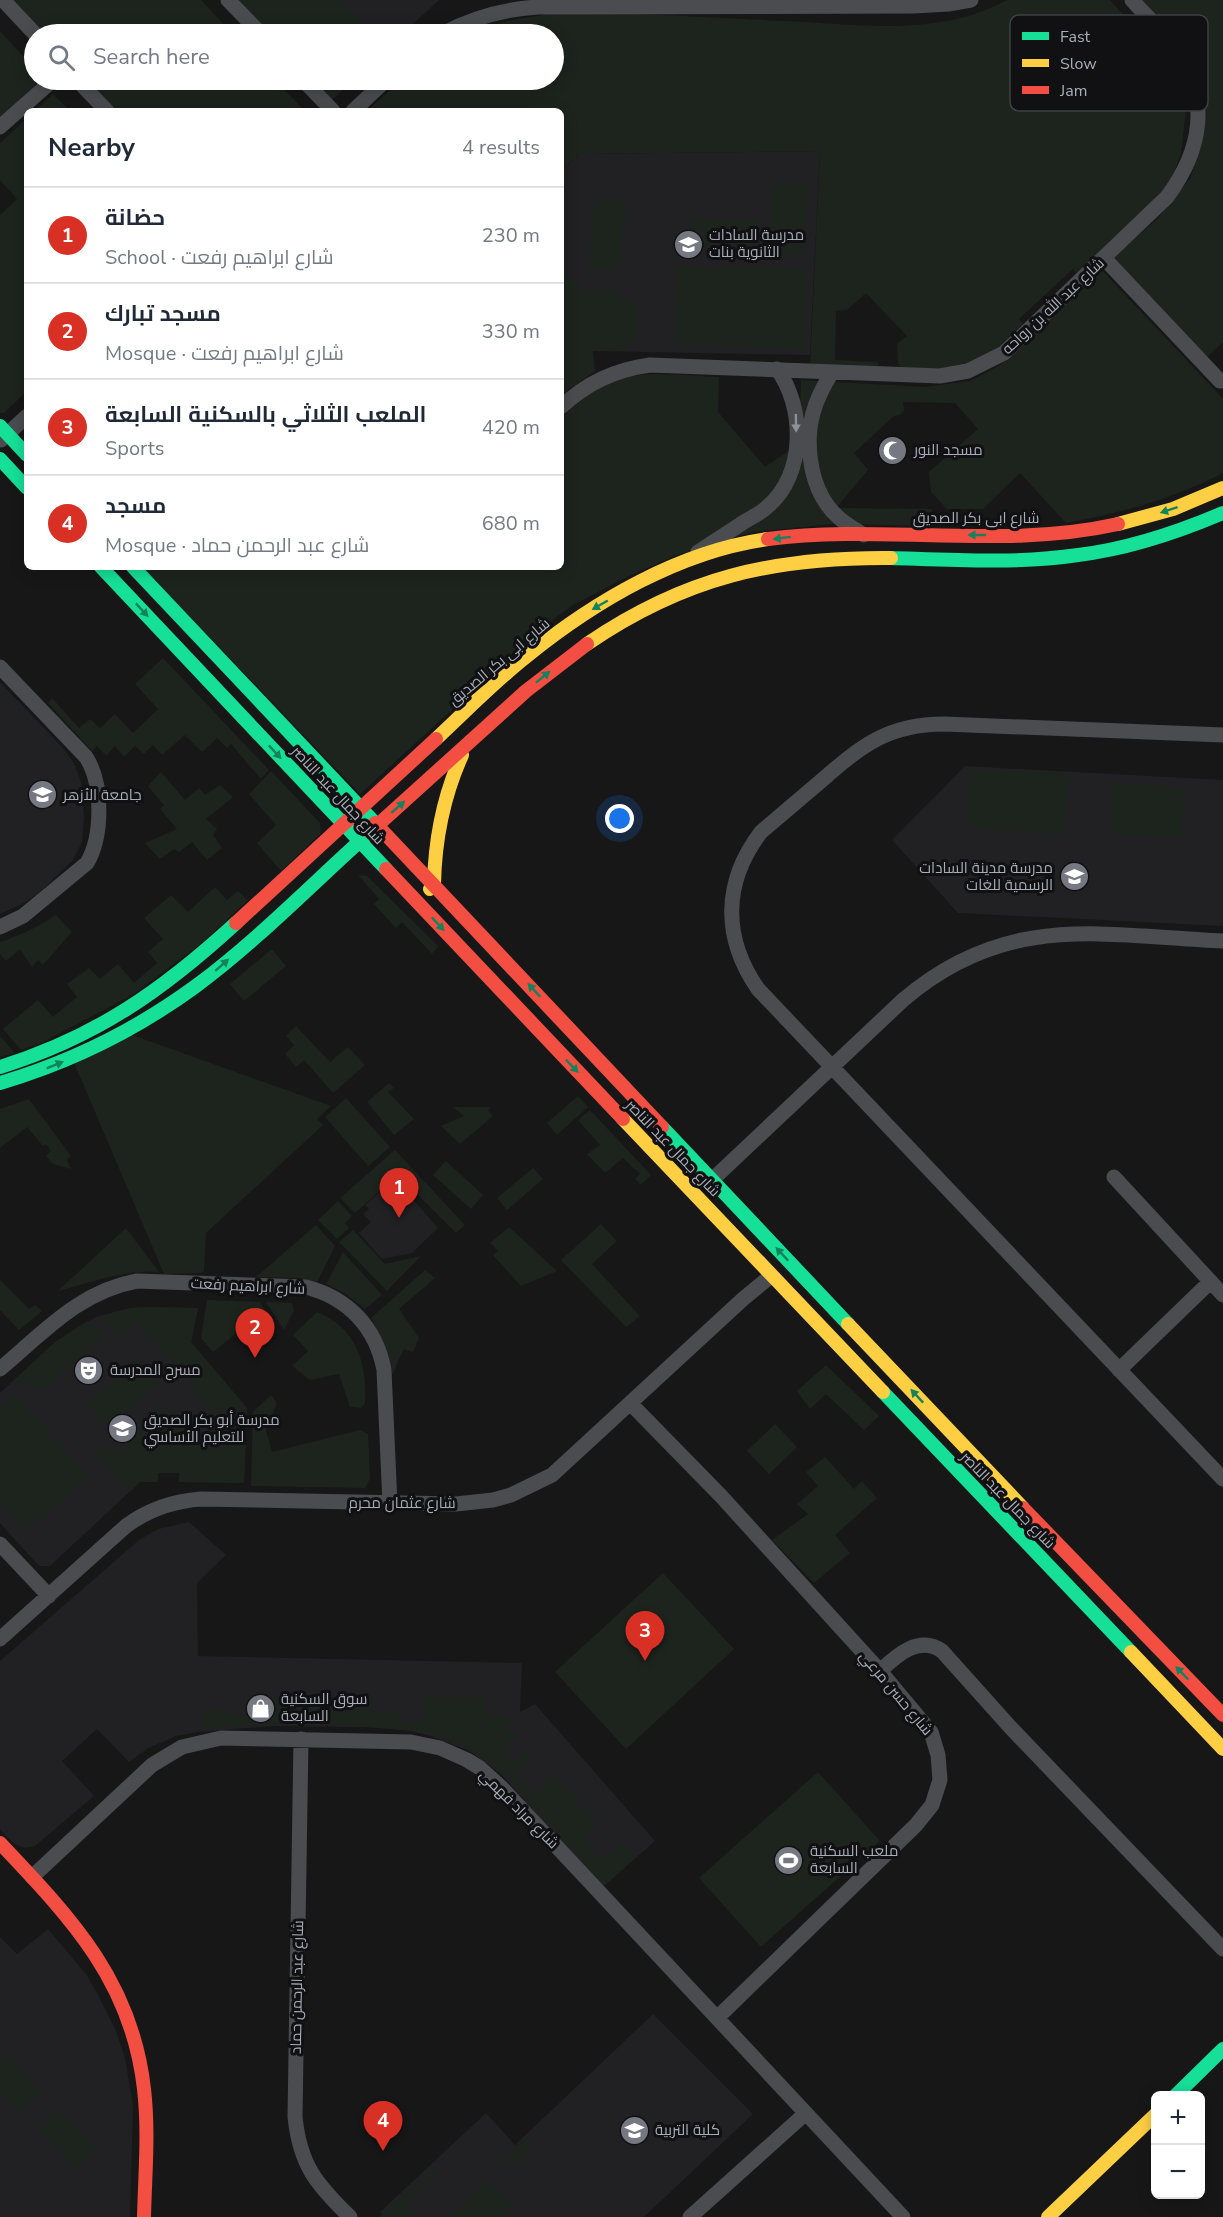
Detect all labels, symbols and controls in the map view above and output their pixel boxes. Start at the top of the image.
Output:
legend [1010,15,1208,111]
search box [24,24,564,90]
text: Fast [1060,26,1091,48]
icon: search [45,41,78,74]
text: Search here [93,42,210,72]
text: Slow [1060,53,1097,75]
text: Jam [1059,80,1087,102]
text: Nearby [48,130,135,165]
text: 4 results [462,134,540,161]
text: حضانة [105,203,165,233]
text: 1 [62,222,74,249]
text: 230 m [482,222,540,249]
place label: مدرسة السادات الثانوية بنات [709,225,804,262]
school or university icon: مدرسة السادات الثانوية بنات [672,228,704,260]
text: School · شارع ابراهيم رفعت [105,244,333,271]
street label: شارع عبد الله بن رواحه [997,253,1109,359]
text: مسجد تبارك [105,299,221,329]
text: 2 [62,318,74,345]
text: 330 m [482,318,540,345]
text: Mosque · شارع ابراهيم رفعت [105,340,344,367]
text: الملعب الثلاثي بالسكنية السابعة [105,400,426,430]
one-way arrow [792,413,801,432]
text: 3 [62,414,74,441]
text: 420 m [482,414,540,441]
mosque icon: مسجد النور [877,434,909,466]
text: Sports [105,435,164,462]
place label: مسجد النور [913,440,983,460]
text: مسجد [105,491,166,521]
one-way arrow [1160,506,1178,516]
street label: شارع ابى بكر الصديق [913,508,1039,529]
text: 4 [62,510,74,537]
text: 680 m [482,510,540,537]
one-way arrow [967,530,986,540]
text: Mosque · شارع عبد الرحمن حماد [105,532,369,559]
one-way arrow [772,533,791,543]
one-way arrow [591,600,608,610]
one-way arrow [134,602,148,616]
street label: شارع ابى بكر الصديق [444,614,555,711]
one-way arrow [535,670,551,683]
street label: شارع جمال عبد الناصر [286,741,389,849]
one-way arrow [268,744,282,759]
school or university icon: جامعة الأزهر [26,779,58,811]
place label: جامعة الأزهر [62,785,142,805]
one-way arrow [390,801,405,814]
your location [605,804,634,833]
place label: مدرسة مدينة السادات الرسمية للغات [919,858,1053,895]
school or university icon: مدرسة مدينة السادات الرسمية للغات [1058,861,1090,893]
one-way arrow [430,917,444,931]
one-way arrow [214,959,230,972]
one-way arrow [527,983,541,997]
one-way arrow [565,1058,579,1073]
one-way arrow [47,1060,65,1070]
street label: شارع جمال عبد الناصر [620,1094,725,1202]
pin: 1 [380,1168,418,1218]
one-way arrow [776,1248,790,1262]
street label: شارع ابراهيم رفعت [190,1273,306,1300]
pin: 2 [236,1308,274,1358]
theatre icon: مسرح المدرسة [73,1354,105,1386]
place label: مسرح المدرسة [110,1360,201,1381]
one-way arrow [910,1389,924,1403]
place label: مدرسة أبو بكر الصديق للتعليم الأساسي [144,1410,280,1449]
school or university icon: مدرسة أبو بكر الصديق للتعليم الأساسي [107,1413,139,1445]
street label: شارع جمال عبد الناصر [955,1446,1060,1554]
street label: شارع عثمان محرم [348,1493,456,1514]
pin: 3 [626,1612,664,1661]
street label: شارع حسن مرعي [853,1647,937,1741]
one-way arrow [1176,1666,1190,1680]
place label: سوق السكنية السابعة [281,1689,367,1726]
shop icon: سوق السكنية السابعة [244,1692,276,1724]
street label: شارع مراد فهمي [474,1765,563,1854]
place label: ملعب السكنية السابعة [810,1841,898,1878]
sports icon: ملعب السكنية السابعة [773,1844,805,1876]
street label: شارع عبد الرحمن حماد [286,1920,309,2054]
map controls [1151,2091,1205,2199]
button: + [1151,2091,1205,2145]
pin: 4 [364,2102,403,2151]
school or university icon: كلية التربية [618,2114,650,2146]
place label: كلية التربية [655,2120,720,2140]
button: − [1151,2145,1205,2199]

